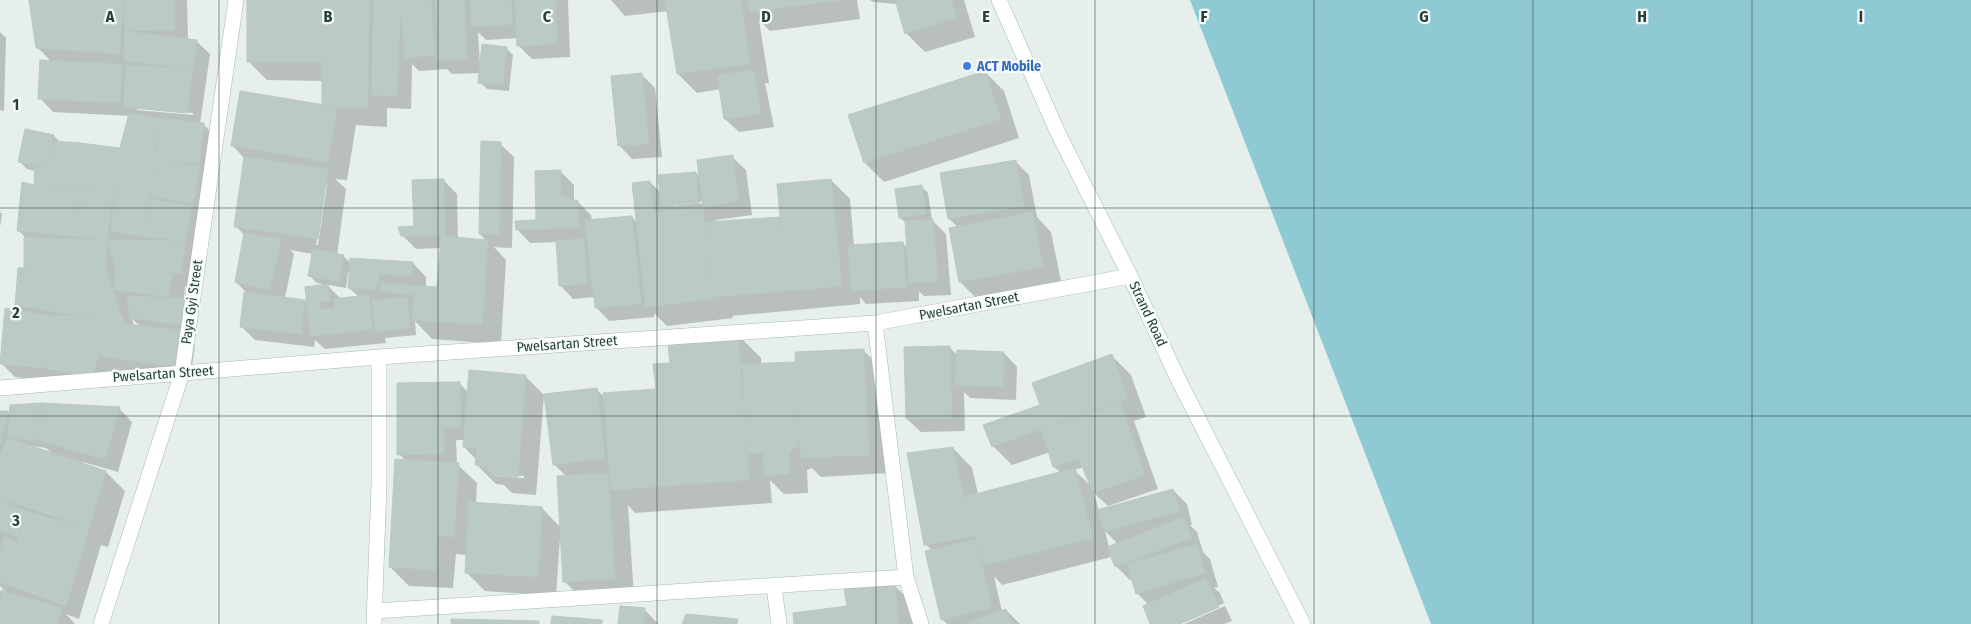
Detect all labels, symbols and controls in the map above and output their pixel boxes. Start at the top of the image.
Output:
text: A [105,7,115,26]
text: B [324,7,333,26]
text: C [543,7,552,26]
text: D [761,7,771,26]
text: E [982,7,990,26]
text: F [1200,7,1208,26]
text: G [1419,7,1429,26]
text: H [1637,7,1647,26]
text: I [1859,7,1863,26]
place label: ACT Mobile [976,58,1041,75]
marker: ACT Mobile [961,60,973,72]
text: 1 [13,95,19,114]
street label: Paya Gyi Street [178,258,206,345]
street label: Strand Road [1125,279,1171,349]
street label: Pwelsartan Street [918,288,1021,324]
text: 2 [11,303,20,322]
street label: Pwelsartan Street [516,332,618,356]
street label: Pwelsartan Street [112,362,214,386]
text: 3 [11,511,20,530]

